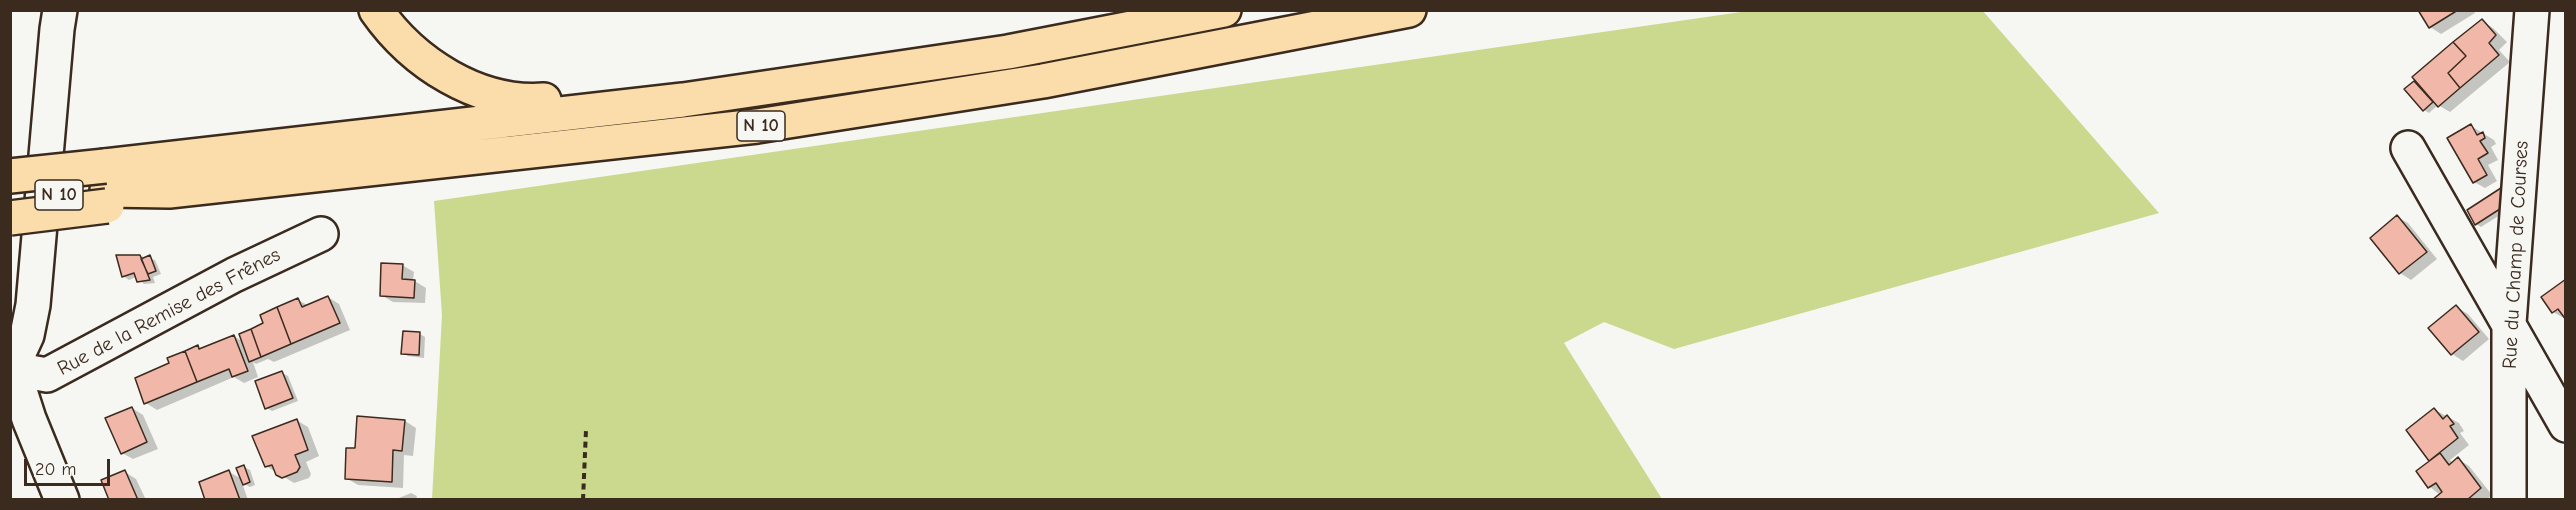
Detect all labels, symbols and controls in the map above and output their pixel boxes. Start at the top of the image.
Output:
road number: N 10 [737,111,785,141]
street label: Rue du Champ de Courses [2498,140,2534,370]
road number: N 10 [35,180,83,210]
street label: Rue de la Remise des Frênes [53,243,285,381]
scale bar [27,447,112,485]
text: 20 m [35,459,76,480]

